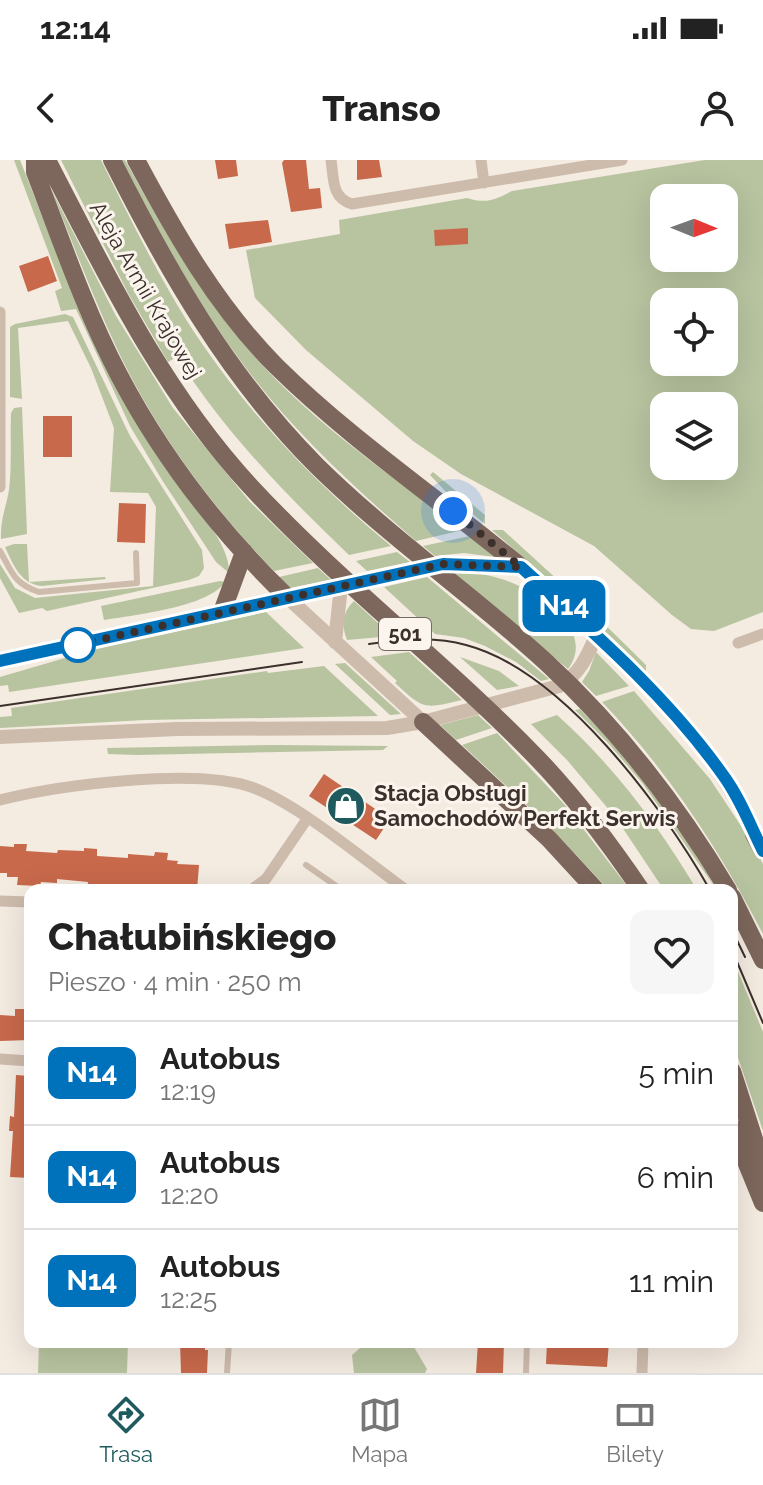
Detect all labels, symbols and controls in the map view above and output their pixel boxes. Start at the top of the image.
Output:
text: 12:14 [40,11,111,46]
icon: back [24,86,68,130]
icon: person [695,86,739,130]
text: Transo [322,87,441,129]
north arrow [650,184,738,272]
map controls [650,184,738,480]
street label: Aleja Armii Krajowej [85,197,207,383]
button: locate [650,288,738,376]
button: layers [650,392,738,480]
your location [433,491,473,531]
line badge: N14 [518,580,610,632]
text: N14 [538,589,590,622]
road number: 501 [379,618,431,650]
unlabelled marker [61,628,95,662]
place label: Stacja Obsługi Samochodów Perfekt Serwis [374,780,676,831]
shop icon: Stacja Obsługi Samochodów Perfekt Serwis [325,785,367,827]
button: heart [630,910,714,994]
text: Chałubińskiego [48,914,336,959]
text: Pieszo · 4 min · 250 m [48,967,302,997]
text: Autobus [160,1041,280,1076]
text: N14 [66,1056,118,1089]
text: 5 min [638,1056,714,1091]
text: 12:19 [160,1076,216,1106]
text: Autobus [160,1145,280,1180]
text: N14 [66,1160,118,1193]
text: 6 min [637,1160,714,1195]
text: 12:20 [160,1180,219,1210]
text: Autobus [160,1249,280,1284]
text: N14 [66,1264,118,1297]
text: 11 min [629,1264,714,1299]
text: 12:25 [160,1284,217,1314]
tab: Trasa [99,1393,153,1467]
tab: Mapa [351,1393,408,1467]
tab: Bilety [606,1393,664,1467]

